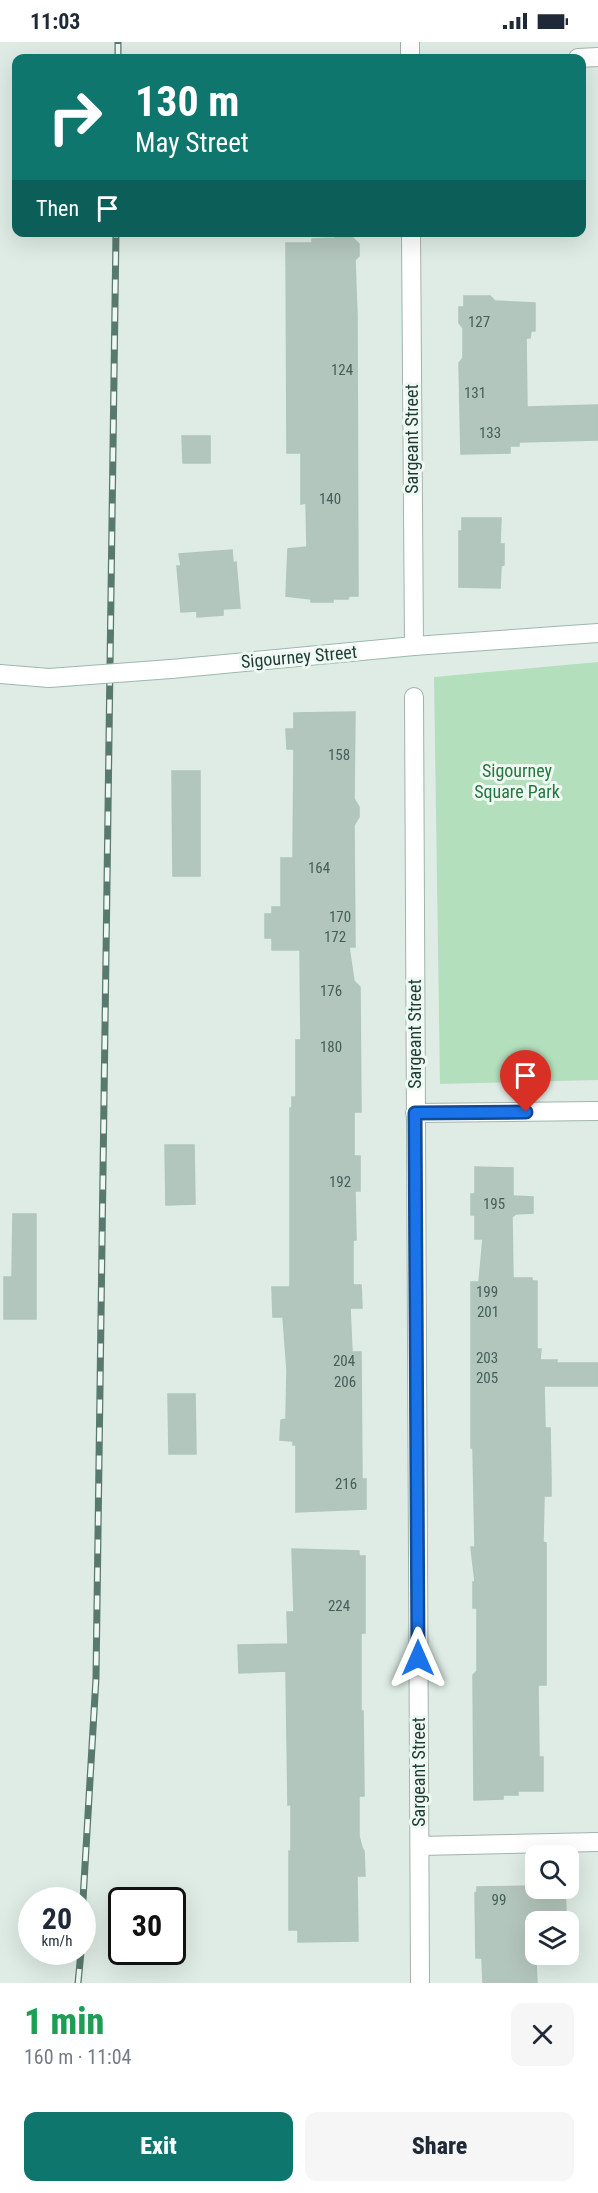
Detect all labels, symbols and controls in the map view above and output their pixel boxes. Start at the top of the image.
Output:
text: 11:03 [30,9,81,34]
text: 130 m [135,77,240,126]
icon: right [36,78,114,156]
text: May Street [135,127,249,159]
icon: arrive [91,192,124,225]
text: Then [36,196,79,221]
house number: 127 [468,313,490,331]
house number: 124 [331,361,353,379]
street label: Sargeant Street [401,384,422,494]
house number: 131 [464,384,486,402]
house number: 133 [479,424,501,442]
house number: 140 [319,490,341,508]
street label: Sigourney Street [240,641,358,672]
house number: 158 [328,746,350,764]
park label: Sigourney Square Park [474,760,560,802]
house number: 164 [308,859,330,877]
house number: 170 [329,908,351,926]
house number: 172 [324,928,346,946]
street label: Sargeant Street [404,979,425,1089]
house number: 176 [320,982,342,1000]
house number: 180 [320,1038,342,1056]
pin [500,1050,551,1112]
icon: arrive [509,1059,542,1092]
house number: 192 [329,1173,351,1191]
house number: 195 [483,1195,505,1213]
house number: 199 [476,1283,498,1301]
house number: 201 [477,1303,499,1321]
house number: 203 [476,1349,498,1367]
house number: 204 [333,1352,355,1370]
house number: 205 [476,1369,498,1387]
house number: 206 [334,1373,356,1391]
house number: 216 [335,1475,357,1493]
house number: 224 [328,1597,350,1615]
position arrow [386,1626,450,1690]
street label: Sargeant Street [408,1717,429,1827]
map controls [525,1845,579,1965]
button: search [525,1845,579,1899]
speed limit sign: 30 [108,1887,186,1965]
house number: 99 [492,1891,506,1909]
text: 20 [42,1901,72,1936]
button: layers [525,1911,579,1965]
text: km/h [42,1932,72,1950]
text: 1 min [24,2001,104,2043]
button: close [511,2003,574,2066]
text: 160 m · 11:04 [24,2045,131,2069]
button: Exit [24,2112,293,2181]
button: Share [305,2112,574,2181]

